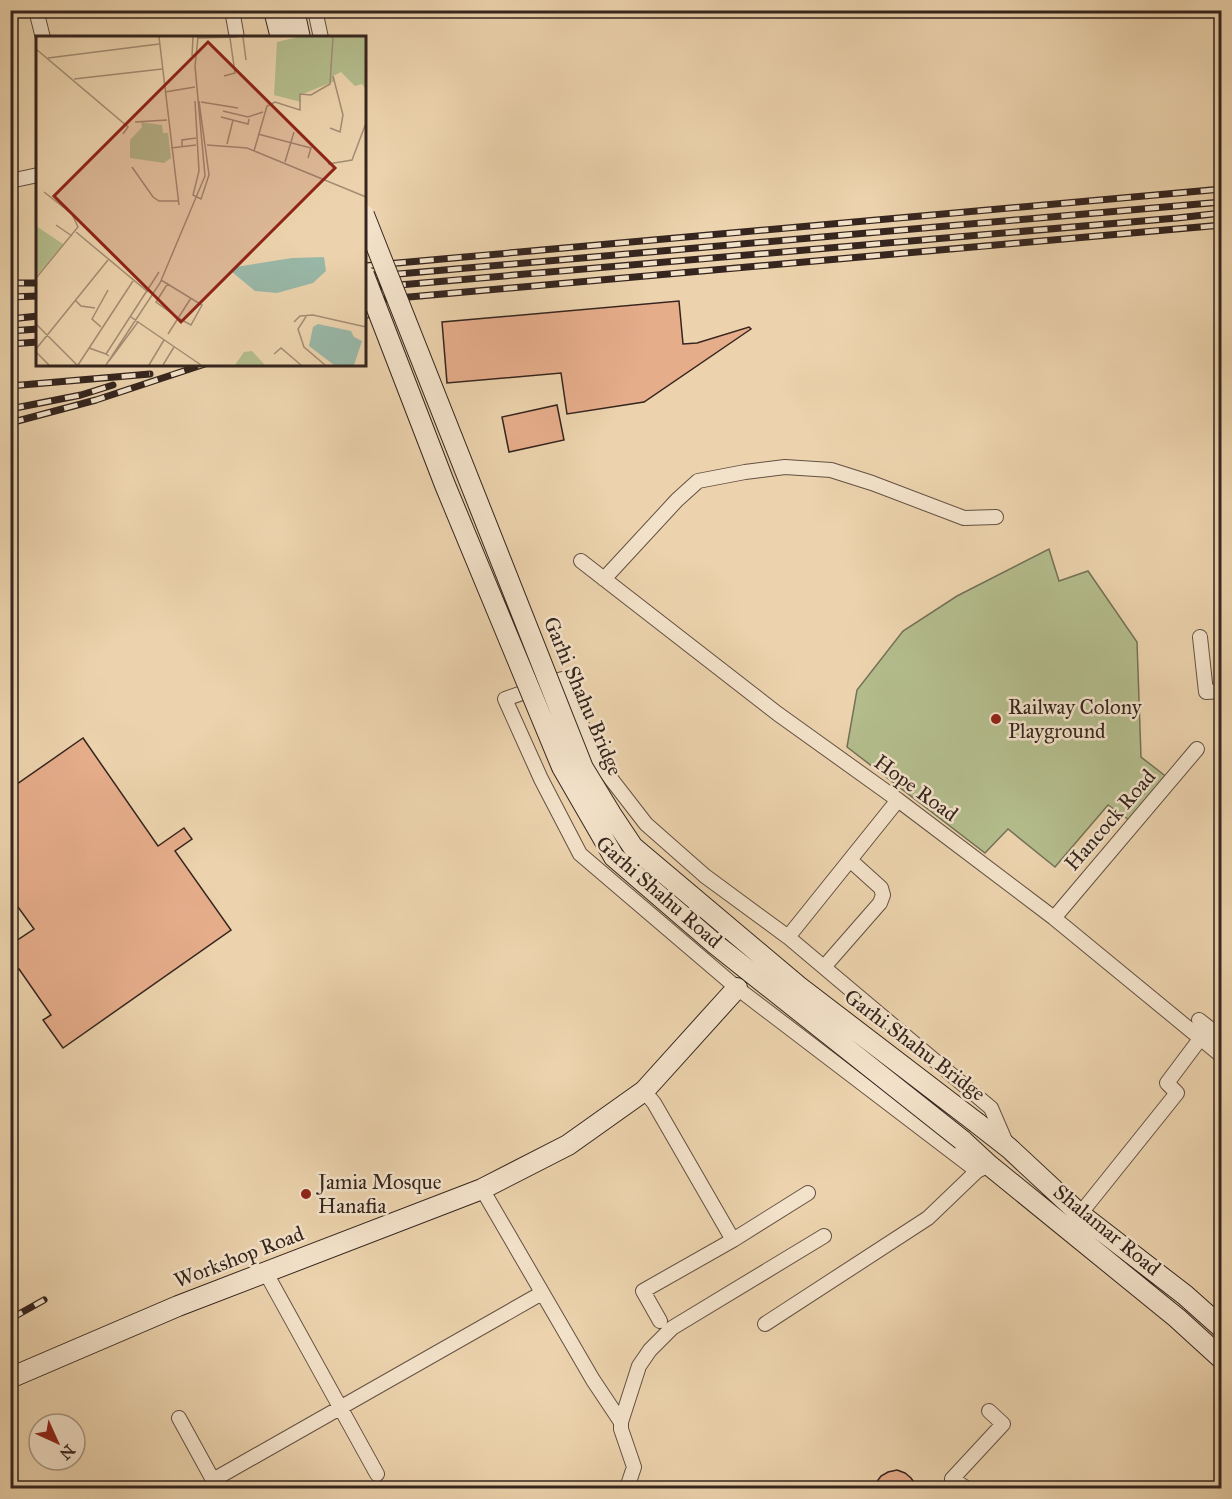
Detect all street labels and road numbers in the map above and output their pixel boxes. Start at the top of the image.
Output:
street label: Garhi Shahu Bridge [538,613,628,780]
street label: Hope Road [869,749,963,827]
street label: Hancock Road [1059,764,1161,876]
street label: Garhi Shahu Road [591,830,728,954]
street label: Garhi Shahu Bridge [839,983,991,1107]
street label: Shalamar Road [1048,1179,1166,1282]
street label: Workshop Road [170,1220,308,1294]

